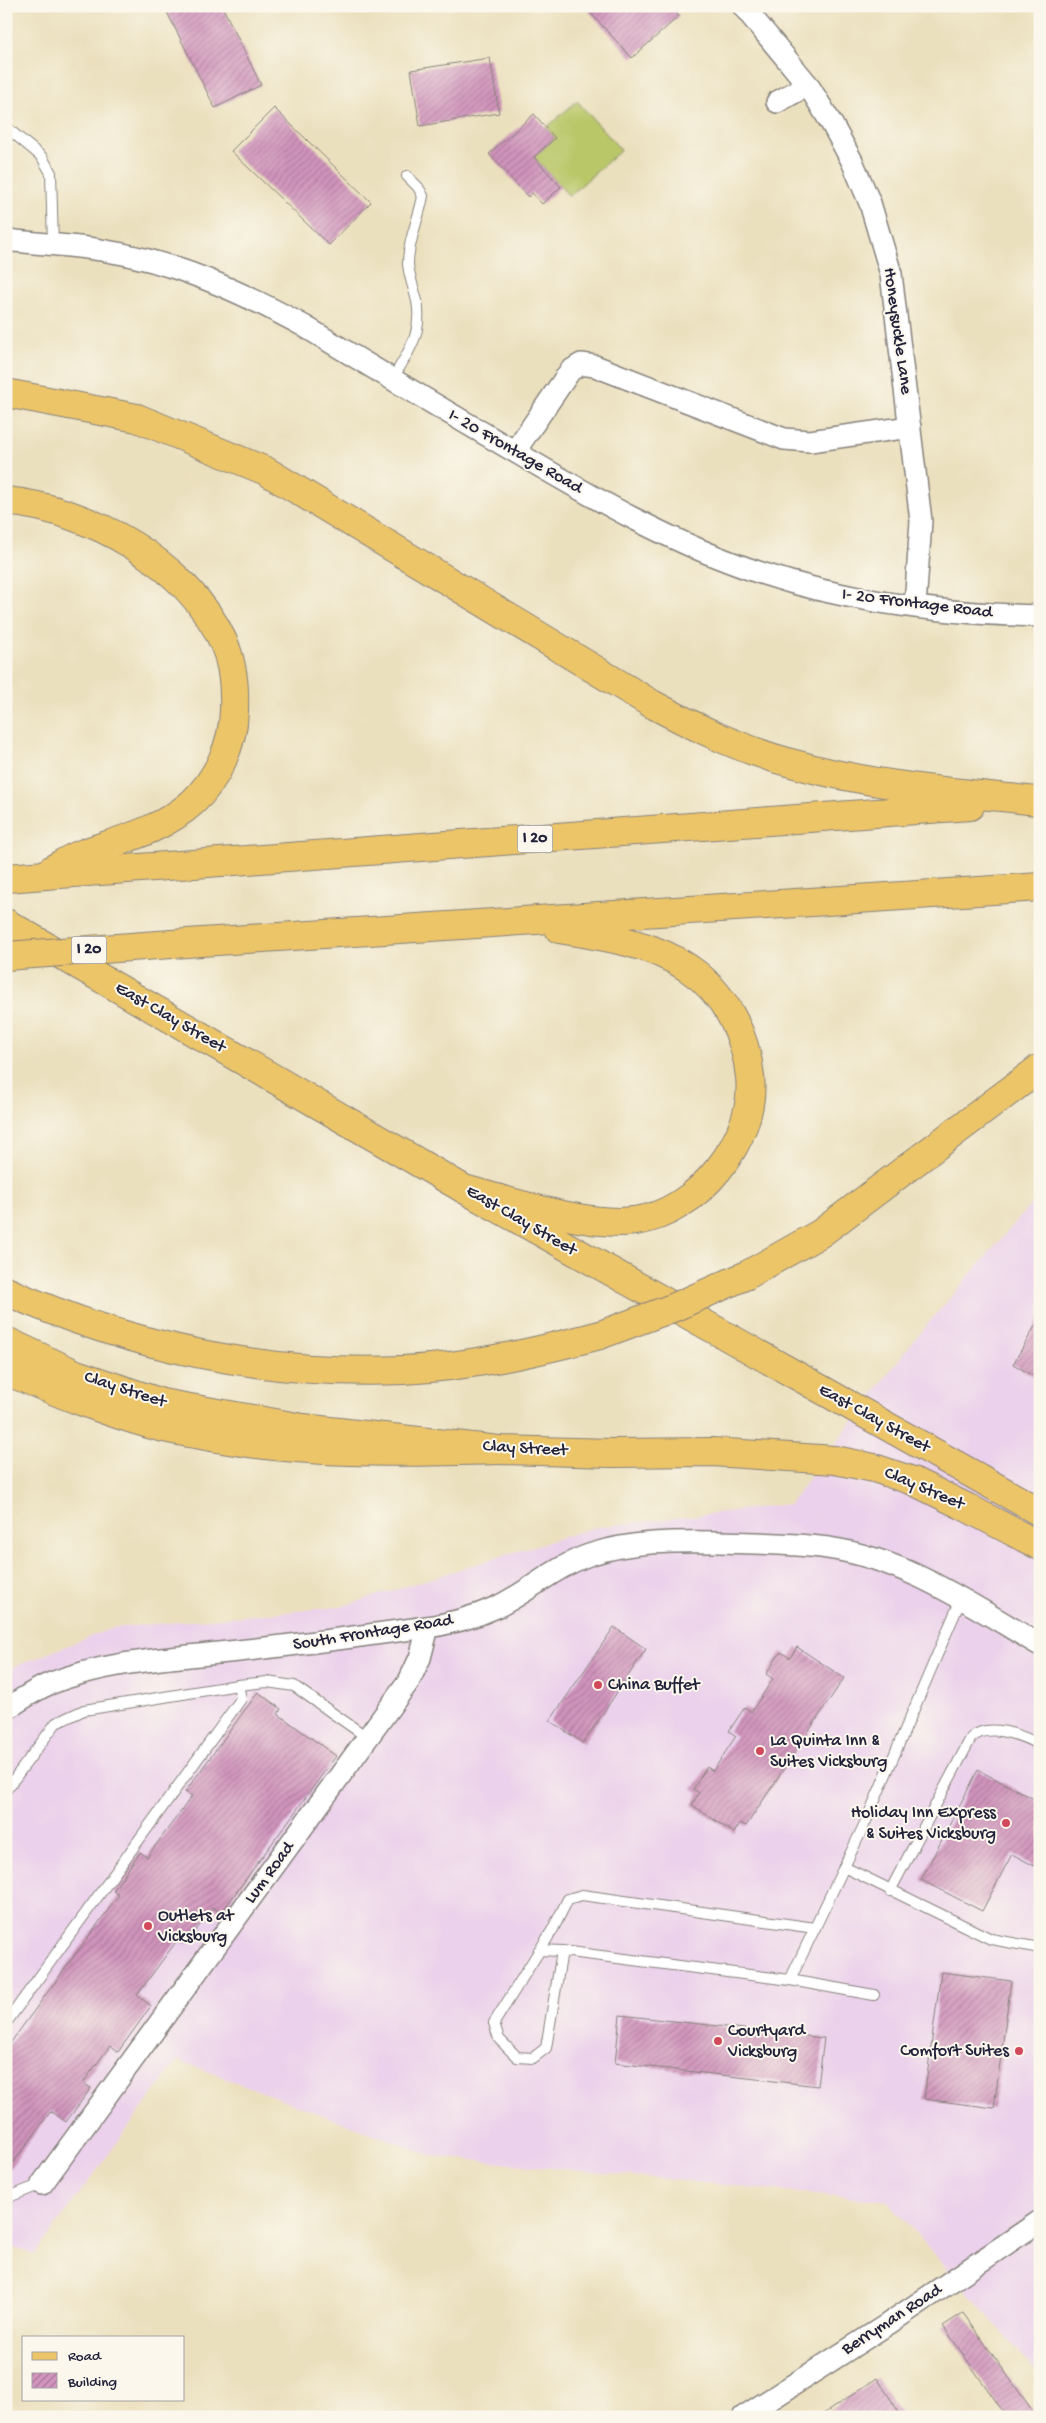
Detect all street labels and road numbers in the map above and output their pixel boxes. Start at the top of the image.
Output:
street label: Honeysuckle Lane [878,266,916,396]
street label: I- 20 Frontage Road [444,405,587,500]
street label: I- 20 Frontage Road [841,584,995,624]
road number: I 20 [518,826,552,852]
road number: I 20 [72,936,106,964]
street label: East Clay Street [111,978,230,1059]
street label: East Clay Street [462,1181,581,1262]
street label: Clay Street [81,1367,170,1414]
street label: East Clay Street [815,1380,935,1459]
street label: Clay Street [482,1436,570,1462]
street label: Clay Street [881,1463,969,1516]
street label: South Frontage Road [292,1610,456,1656]
street label: Lum Road [241,1837,300,1908]
street label: Berryman Road [837,2279,947,2361]

